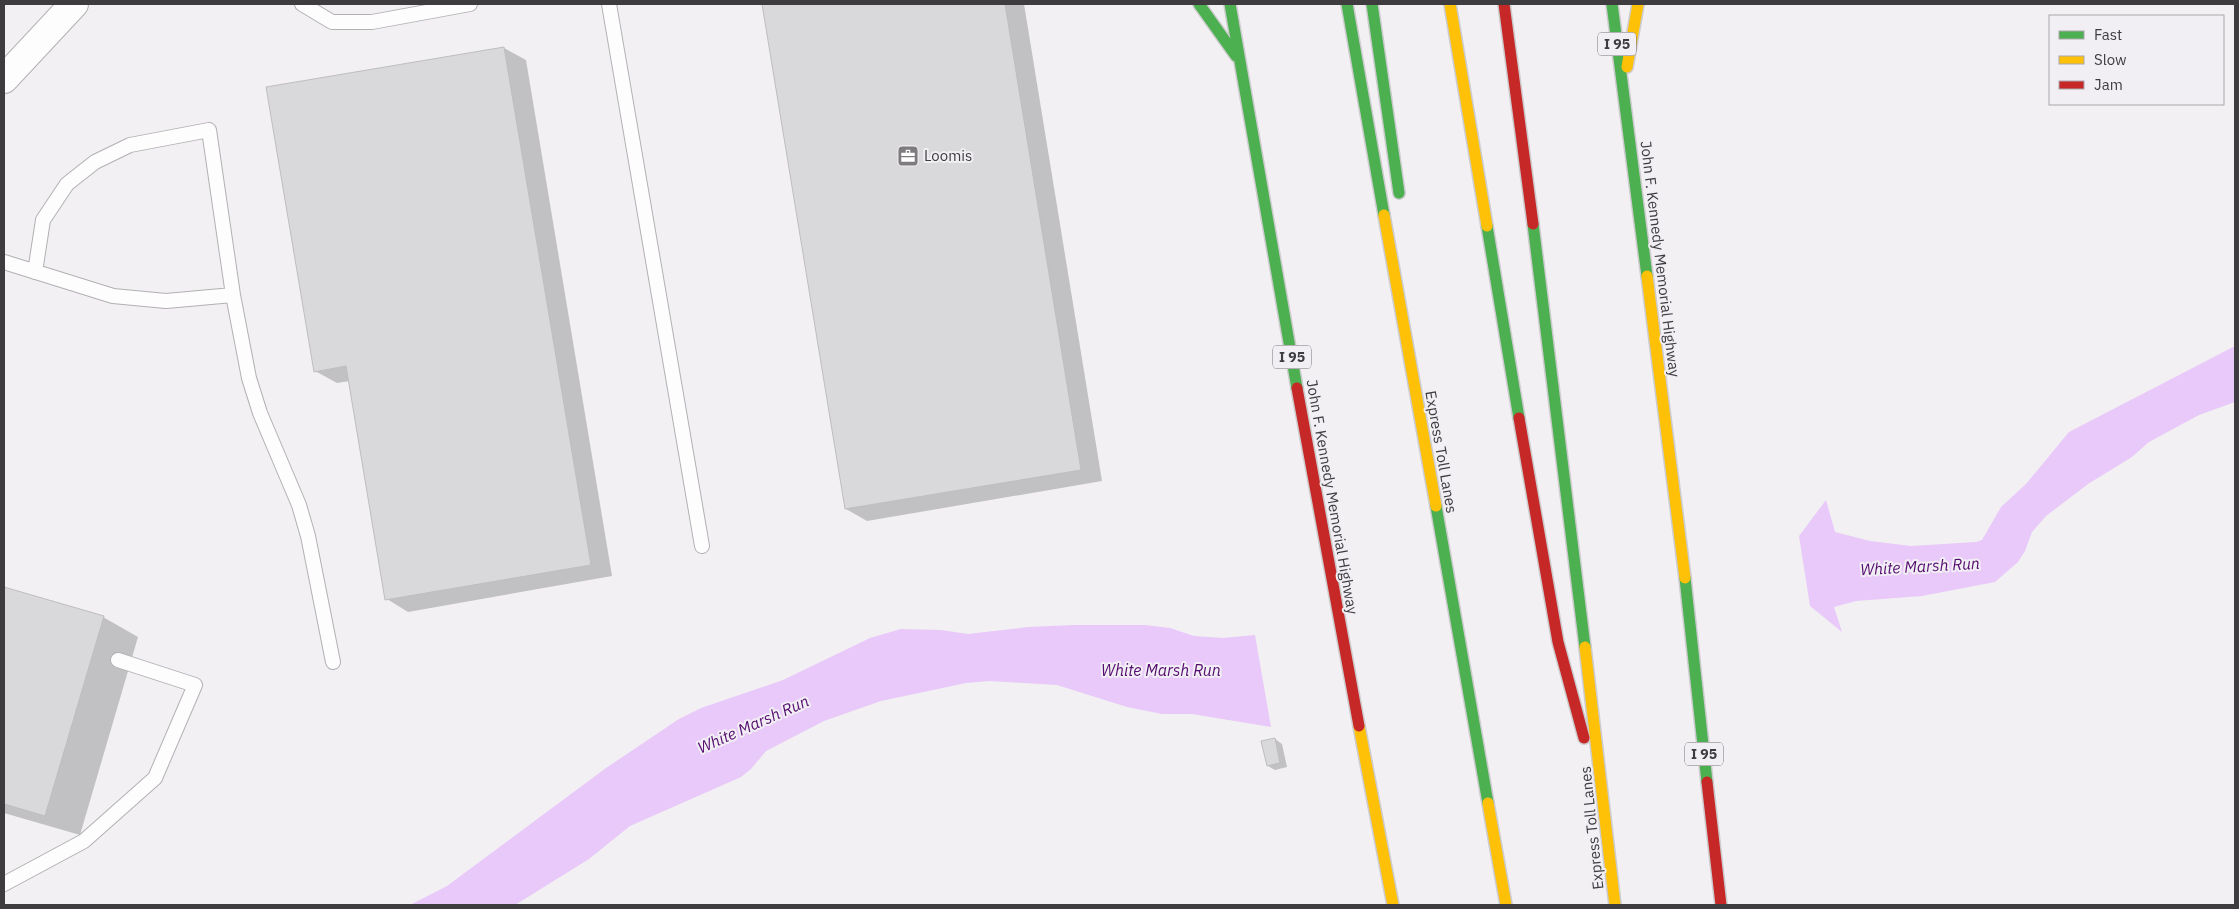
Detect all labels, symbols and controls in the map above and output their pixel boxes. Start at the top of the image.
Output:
legend [2049,15,2224,105]
text: Fast [2094,25,2122,44]
road number: I 95 [1598,33,1636,56]
text: Slow [2094,50,2127,69]
text: Jam [2094,75,2123,94]
street label: John F. Kennedy Memorial Highway [1637,140,1684,379]
office icon: Loomis [896,144,920,168]
place label: Loomis [924,146,972,165]
road number: I 95 [1273,346,1311,368]
street label: John F. Kennedy Memorial Highway [1302,378,1363,616]
street label: Express Toll Lanes [1421,389,1462,515]
water label: White Marsh Run [1860,553,1980,579]
water label: White Marsh Run [1101,660,1221,680]
water label: White Marsh Run [694,690,812,758]
road number: I 95 [1685,742,1723,766]
street label: Express Toll Lanes [1576,765,1607,891]

